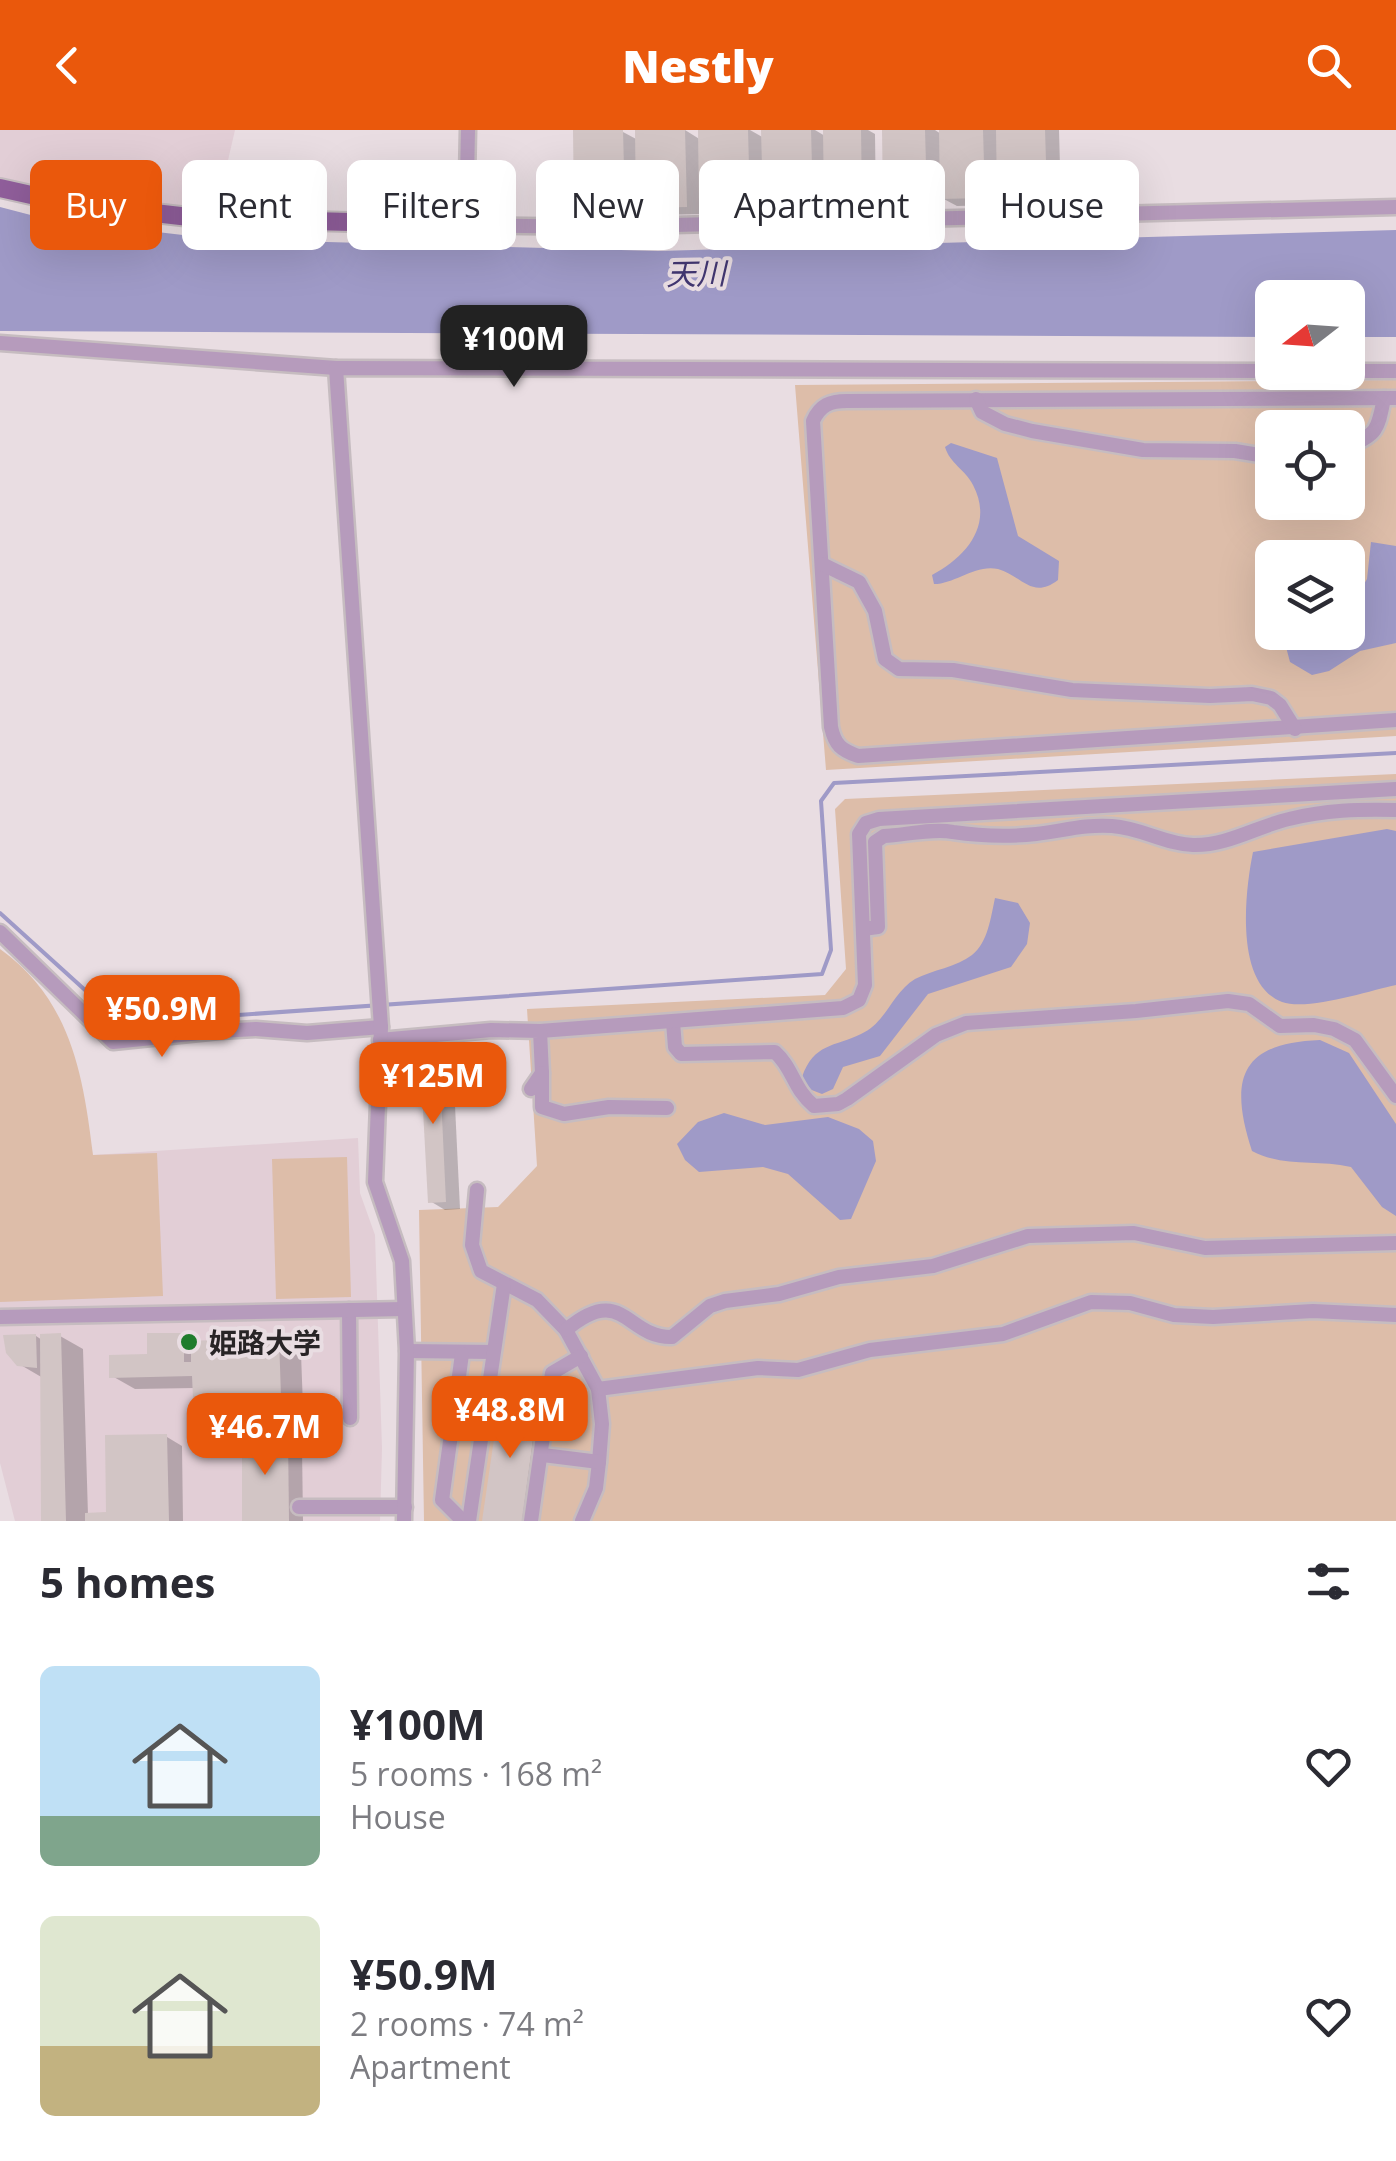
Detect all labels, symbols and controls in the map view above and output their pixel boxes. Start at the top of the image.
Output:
text: Nestly [622,35,774,96]
icon: back [40,38,95,93]
icon: search [1301,38,1356,93]
chip: Buy [30,160,162,250]
chip: Rent [182,160,327,250]
chip: Filters [347,160,516,250]
chip: New [536,160,679,250]
chip: Apartment [699,160,945,250]
chip: House [965,160,1139,250]
water label: 天川 [666,252,729,294]
north arrow [1255,280,1365,390]
map controls [1255,280,1365,650]
pin: ¥100M [444,305,584,390]
text: ¥100M [462,316,566,359]
button: locate [1255,410,1365,520]
button: layers [1255,540,1365,650]
pin: ¥50.9M [81,975,243,1060]
text: ¥50.9M [106,986,218,1029]
pin: ¥125M [363,1042,503,1127]
text: ¥125M [381,1053,485,1096]
place label: 姫路大学 [209,1323,321,1361]
marker: 姫路大学 [178,1331,200,1353]
pin: ¥48.8M [429,1376,591,1461]
text: ¥48.8M [454,1387,566,1430]
pin: ¥46.7M [184,1393,346,1478]
text: ¥46.7M [209,1404,321,1447]
text: 5 homes [40,1553,215,1610]
icon: filters [1301,1554,1356,1609]
text: ¥100M [350,1695,486,1752]
icon: home [120,1706,240,1826]
icon: heart [1301,1739,1356,1794]
text: 5 rooms · 168 m² [350,1752,602,1795]
text: House [350,1795,446,1838]
text: ¥50.9M [350,1945,498,2002]
icon: home [120,1956,240,2076]
icon: heart [1301,1989,1356,2044]
text: 2 rooms · 74 m² [350,2002,584,2045]
text: Apartment [350,2045,511,2088]

